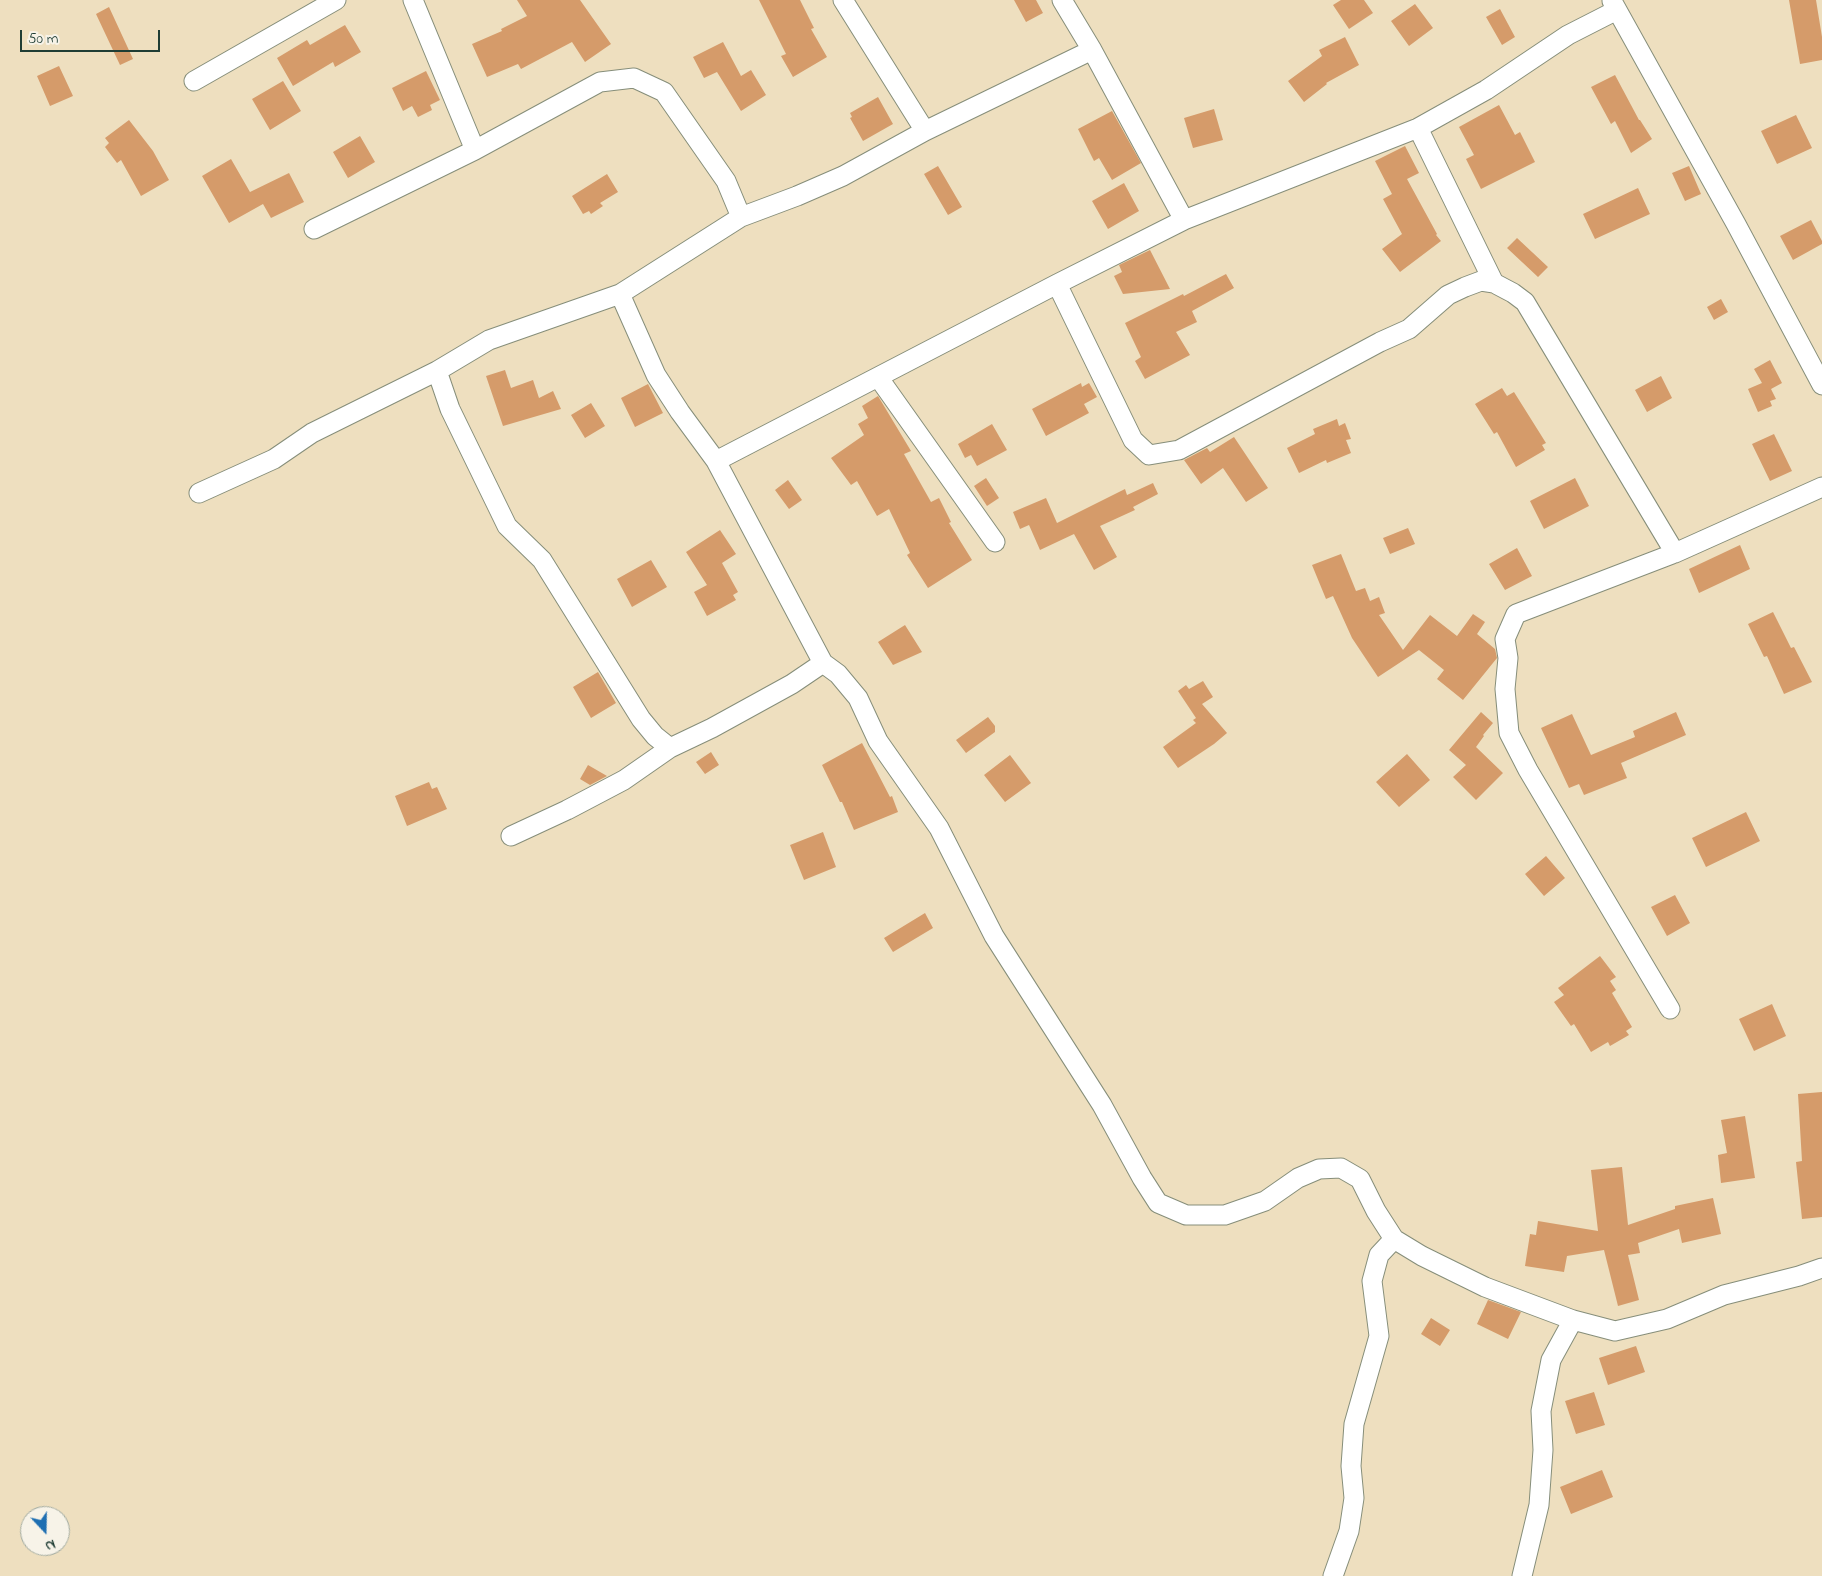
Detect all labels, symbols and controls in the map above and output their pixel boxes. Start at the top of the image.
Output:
scale bar [22,20,162,52]
text: 50 m [28,28,58,50]
north arrow [20,1506,70,1556]
text: N [42,1533,58,1556]

